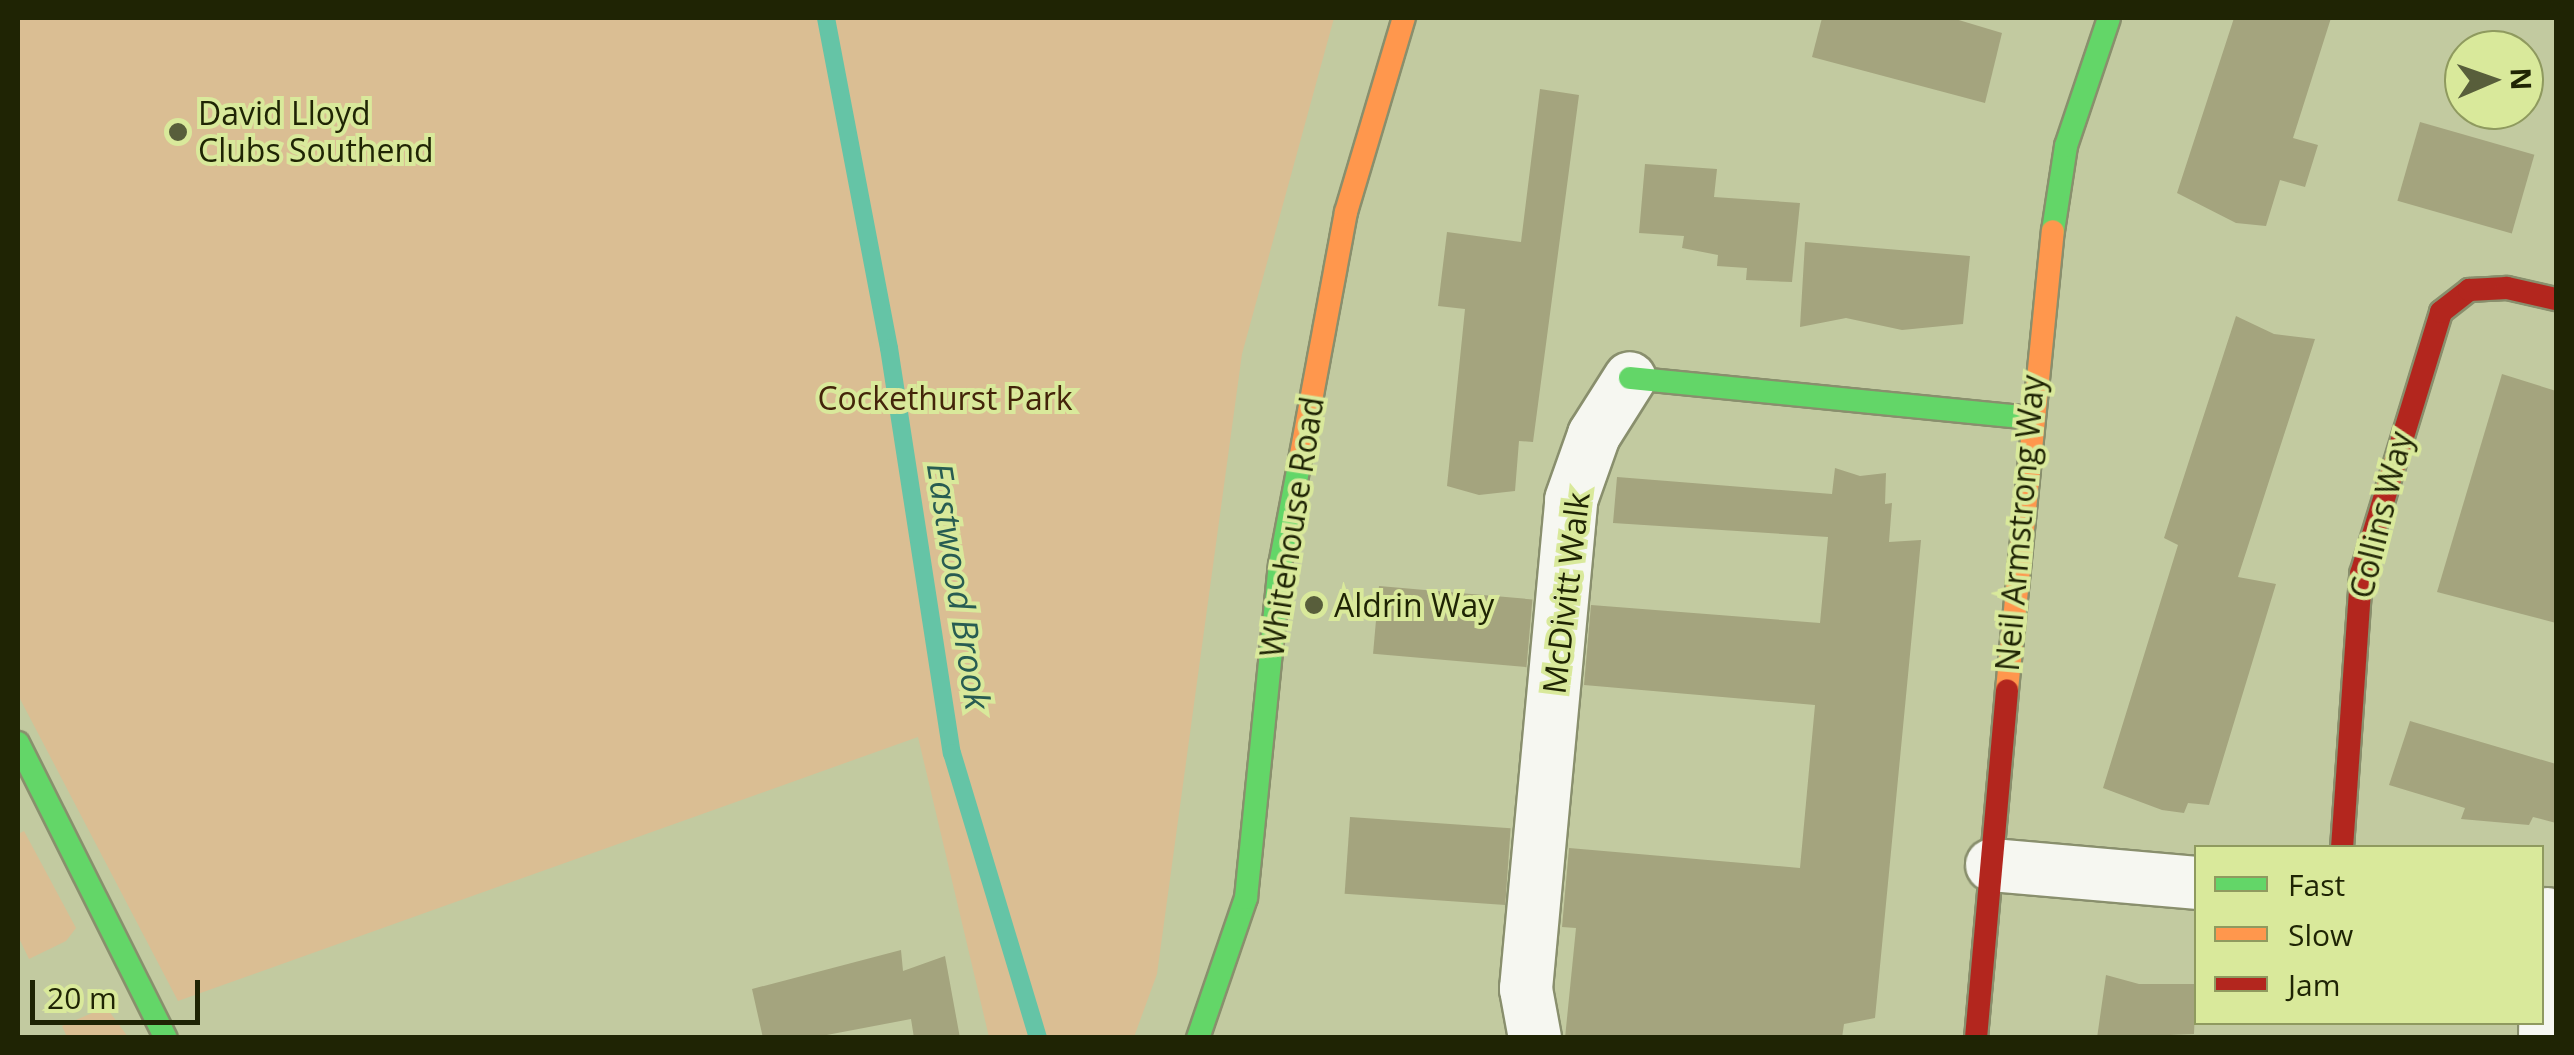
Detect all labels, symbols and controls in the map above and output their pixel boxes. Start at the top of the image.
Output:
north arrow [2444,30,2544,130]
text: N [2503,67,2541,91]
place label: David Lloyd Clubs Southend [198,95,434,170]
marker: David Lloyd Clubs Southend [167,121,189,143]
street label: Neil Armstrong Way [1988,373,2052,673]
park label: Cockethurst Park [817,379,1073,417]
street label: Whitehouse Road [1252,394,1332,660]
street label: Collins Way [2342,428,2420,602]
water label: Eastwood Brook [919,459,999,713]
street label: McDivitt Walk [1535,490,1597,696]
place label: Aldrin Way [1334,586,1494,624]
marker: Aldrin Way [1303,594,1325,616]
legend [2194,845,2544,1025]
text: Fast [2288,864,2345,905]
text: Slow [2288,914,2353,955]
scale bar [35,960,205,1022]
text: Jam [2288,964,2341,1005]
text: 20 m [47,977,117,1018]

